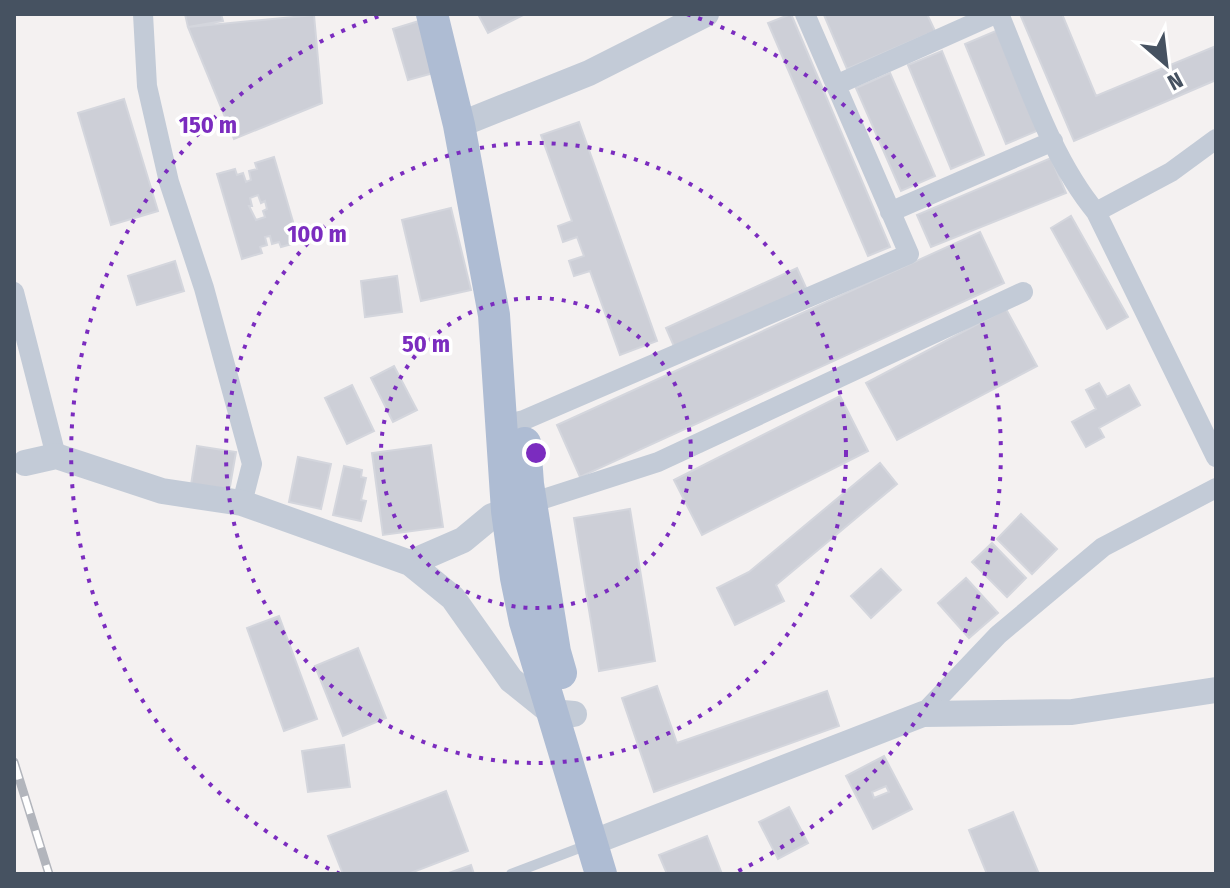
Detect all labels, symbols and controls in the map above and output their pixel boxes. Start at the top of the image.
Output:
north arrow [1126,24,1206,104]
text: N [1163,66,1187,96]
text: 150 m [179,111,237,139]
text: 100 m [287,220,347,248]
text: 50 m [402,330,450,358]
centre of rings [522,439,550,467]

